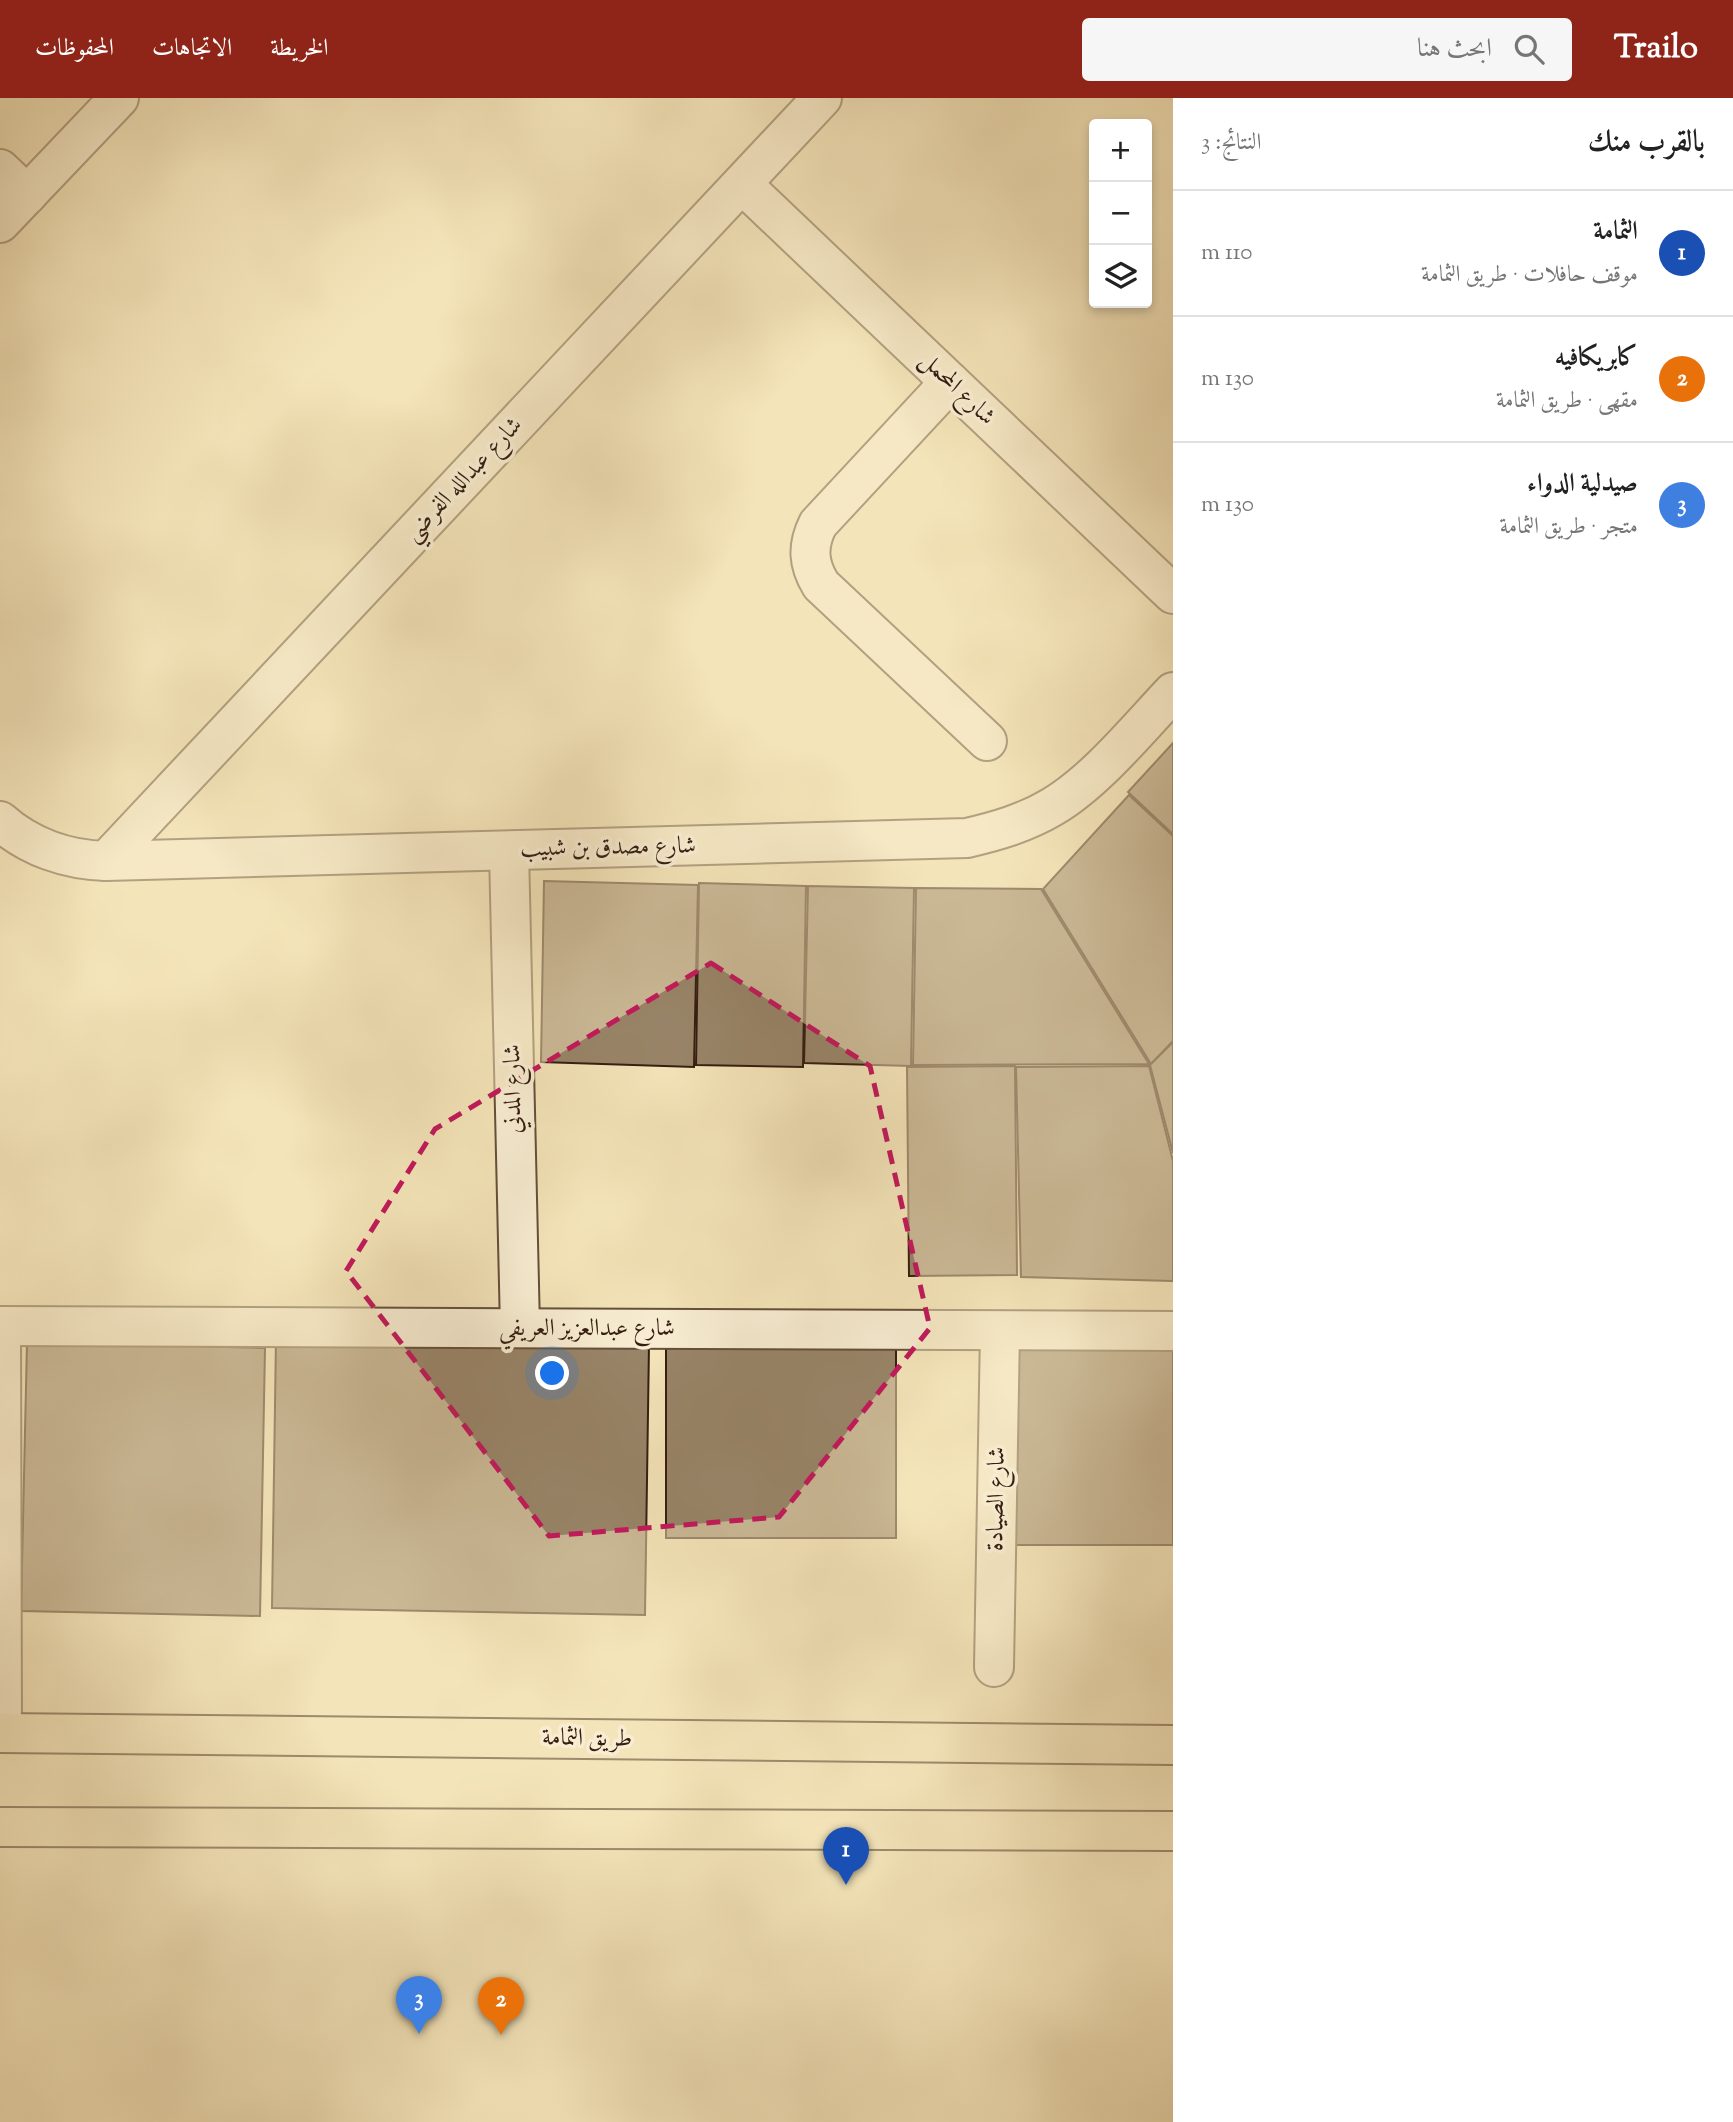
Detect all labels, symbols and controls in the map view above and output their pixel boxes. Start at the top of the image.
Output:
search box [1082,18,1572,81]
text: Trailo [1614,25,1698,73]
icon: search [1510,30,1548,68]
text: ابحث هنا [1417,31,1492,68]
text: المحفوظات [35,32,114,66]
text: الاتجاهات [152,32,232,66]
text: الخريطة [270,32,329,66]
map controls [1089,119,1152,308]
button: + [1089,119,1152,182]
text: بالقرب منك [1588,122,1705,165]
text: النتائج: 3 [1201,127,1262,160]
button: − [1089,182,1152,245]
text: الثمامة [1593,214,1638,251]
text: 110 m [1201,237,1253,270]
text: 1 [1678,237,1686,270]
button: layers [1089,245,1152,308]
text: موقف حافلات · طريق الثمامة [1421,259,1638,292]
text: كابريكافيه [1555,340,1638,377]
street label: شارع المحمل [911,344,1003,435]
text: 130 m [1201,363,1254,396]
text: 2 [1677,363,1687,396]
text: مقهى · طريق الثمامة [1496,385,1638,418]
street label: شارع عبدالله الفرضي [397,410,533,552]
text: صيدلية الدواء [1527,466,1638,503]
text: 130 m [1201,489,1254,522]
text: 3 [1677,489,1687,522]
text: متجر · طريق الثمامة [1499,511,1638,544]
street label: شارع مصدق بن شبيب [520,829,696,868]
street label: شارع المدني [496,1044,533,1134]
street label: شارع عبدالعزيز العريفي [499,1312,675,1350]
your location [535,1356,569,1390]
street label: شارع الصيادة [979,1446,1016,1552]
street label: طريق الثمامة [542,1721,632,1757]
pin: 1 [823,1827,869,1885]
pin: 3 [396,1976,442,2034]
pin: 2 [478,1977,524,2035]

